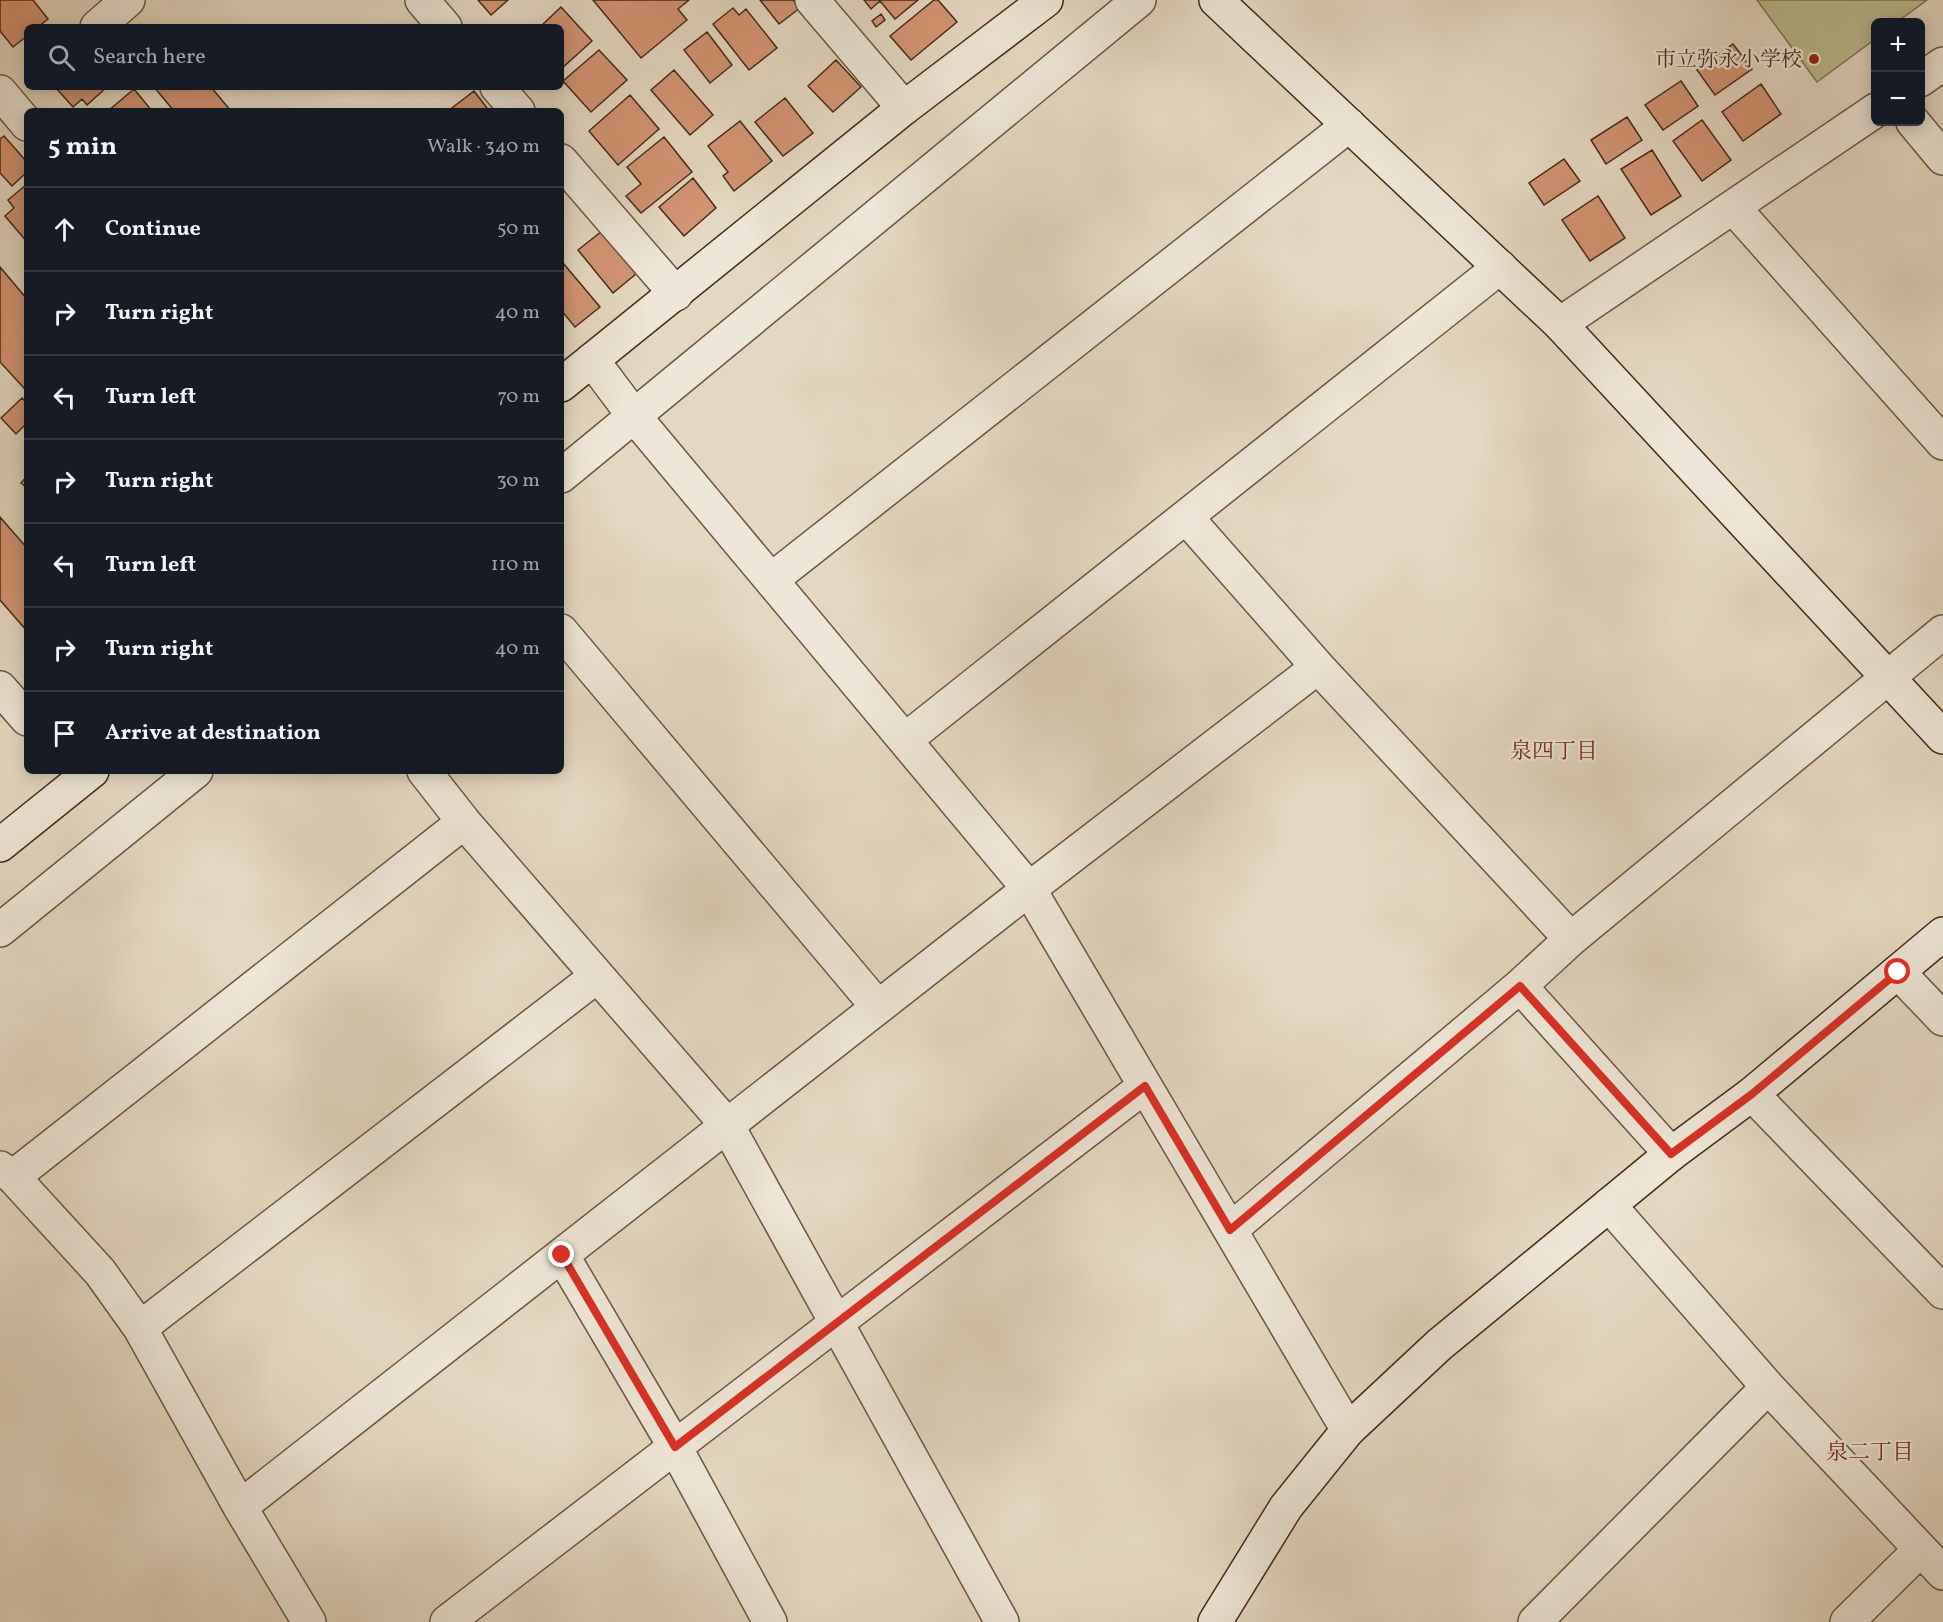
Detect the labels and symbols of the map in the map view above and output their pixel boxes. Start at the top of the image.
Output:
place label: 市立弥永小学校 [1655,46,1802,75]
marker: 市立弥永小学校 [1807,52,1821,66]
district label: 泉四丁目 [1510,737,1598,768]
route start [1884,958,1910,984]
route end [548,1241,574,1267]
district label: 泉二丁目 [1826,1438,1914,1469]

